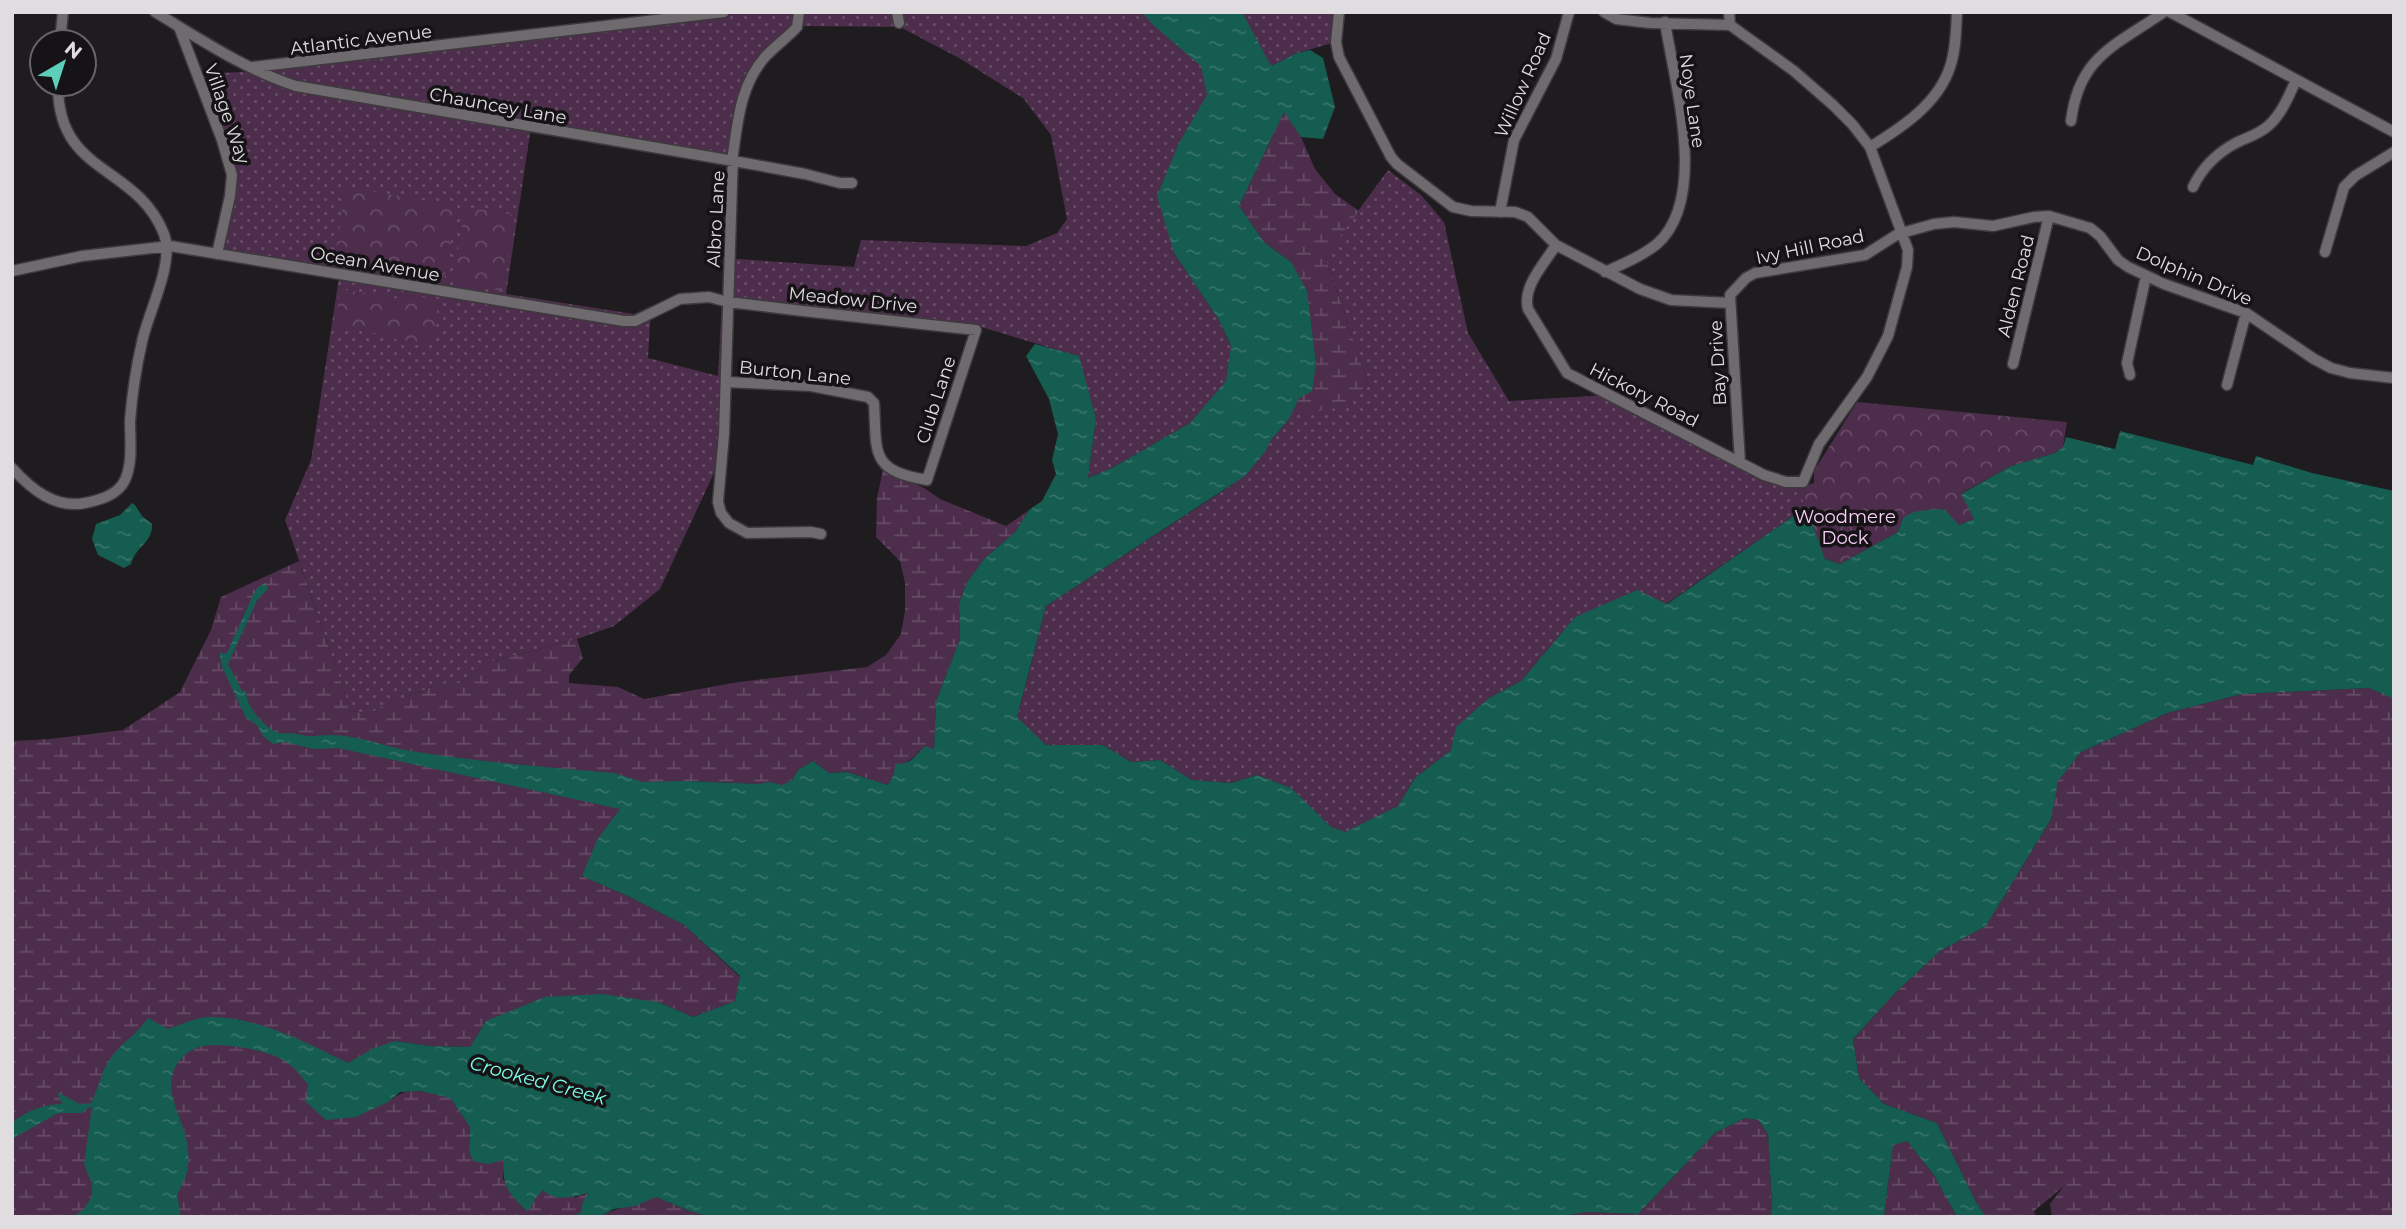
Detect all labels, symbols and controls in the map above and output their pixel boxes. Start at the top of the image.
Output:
street label: Atlantic Avenue [289,20,433,60]
north arrow [28,28,98,98]
street label: Willow Road [1490,29,1556,141]
text: N [60,36,87,64]
street label: Noye Lane [1674,52,1710,150]
street label: Village Way [200,61,254,167]
street label: Chauncey Lane [428,83,569,129]
street label: Albro Lane [702,170,730,268]
street label: Ivy Hill Road [1754,225,1866,269]
street label: Alden Road [1993,233,2039,339]
street label: Ocean Avenue [309,242,442,286]
street label: Dolphin Drive [2133,242,2256,310]
street label: Meadow Drive [788,282,919,318]
street label: Bay Drive [1705,320,1731,406]
street label: Club Lane [911,353,961,447]
street label: Burton Lane [738,356,852,390]
street label: Hickory Road [1586,358,1702,432]
park label: Woodmere Dock [1794,506,1896,549]
water label: Crooked Creek [467,1051,609,1110]

